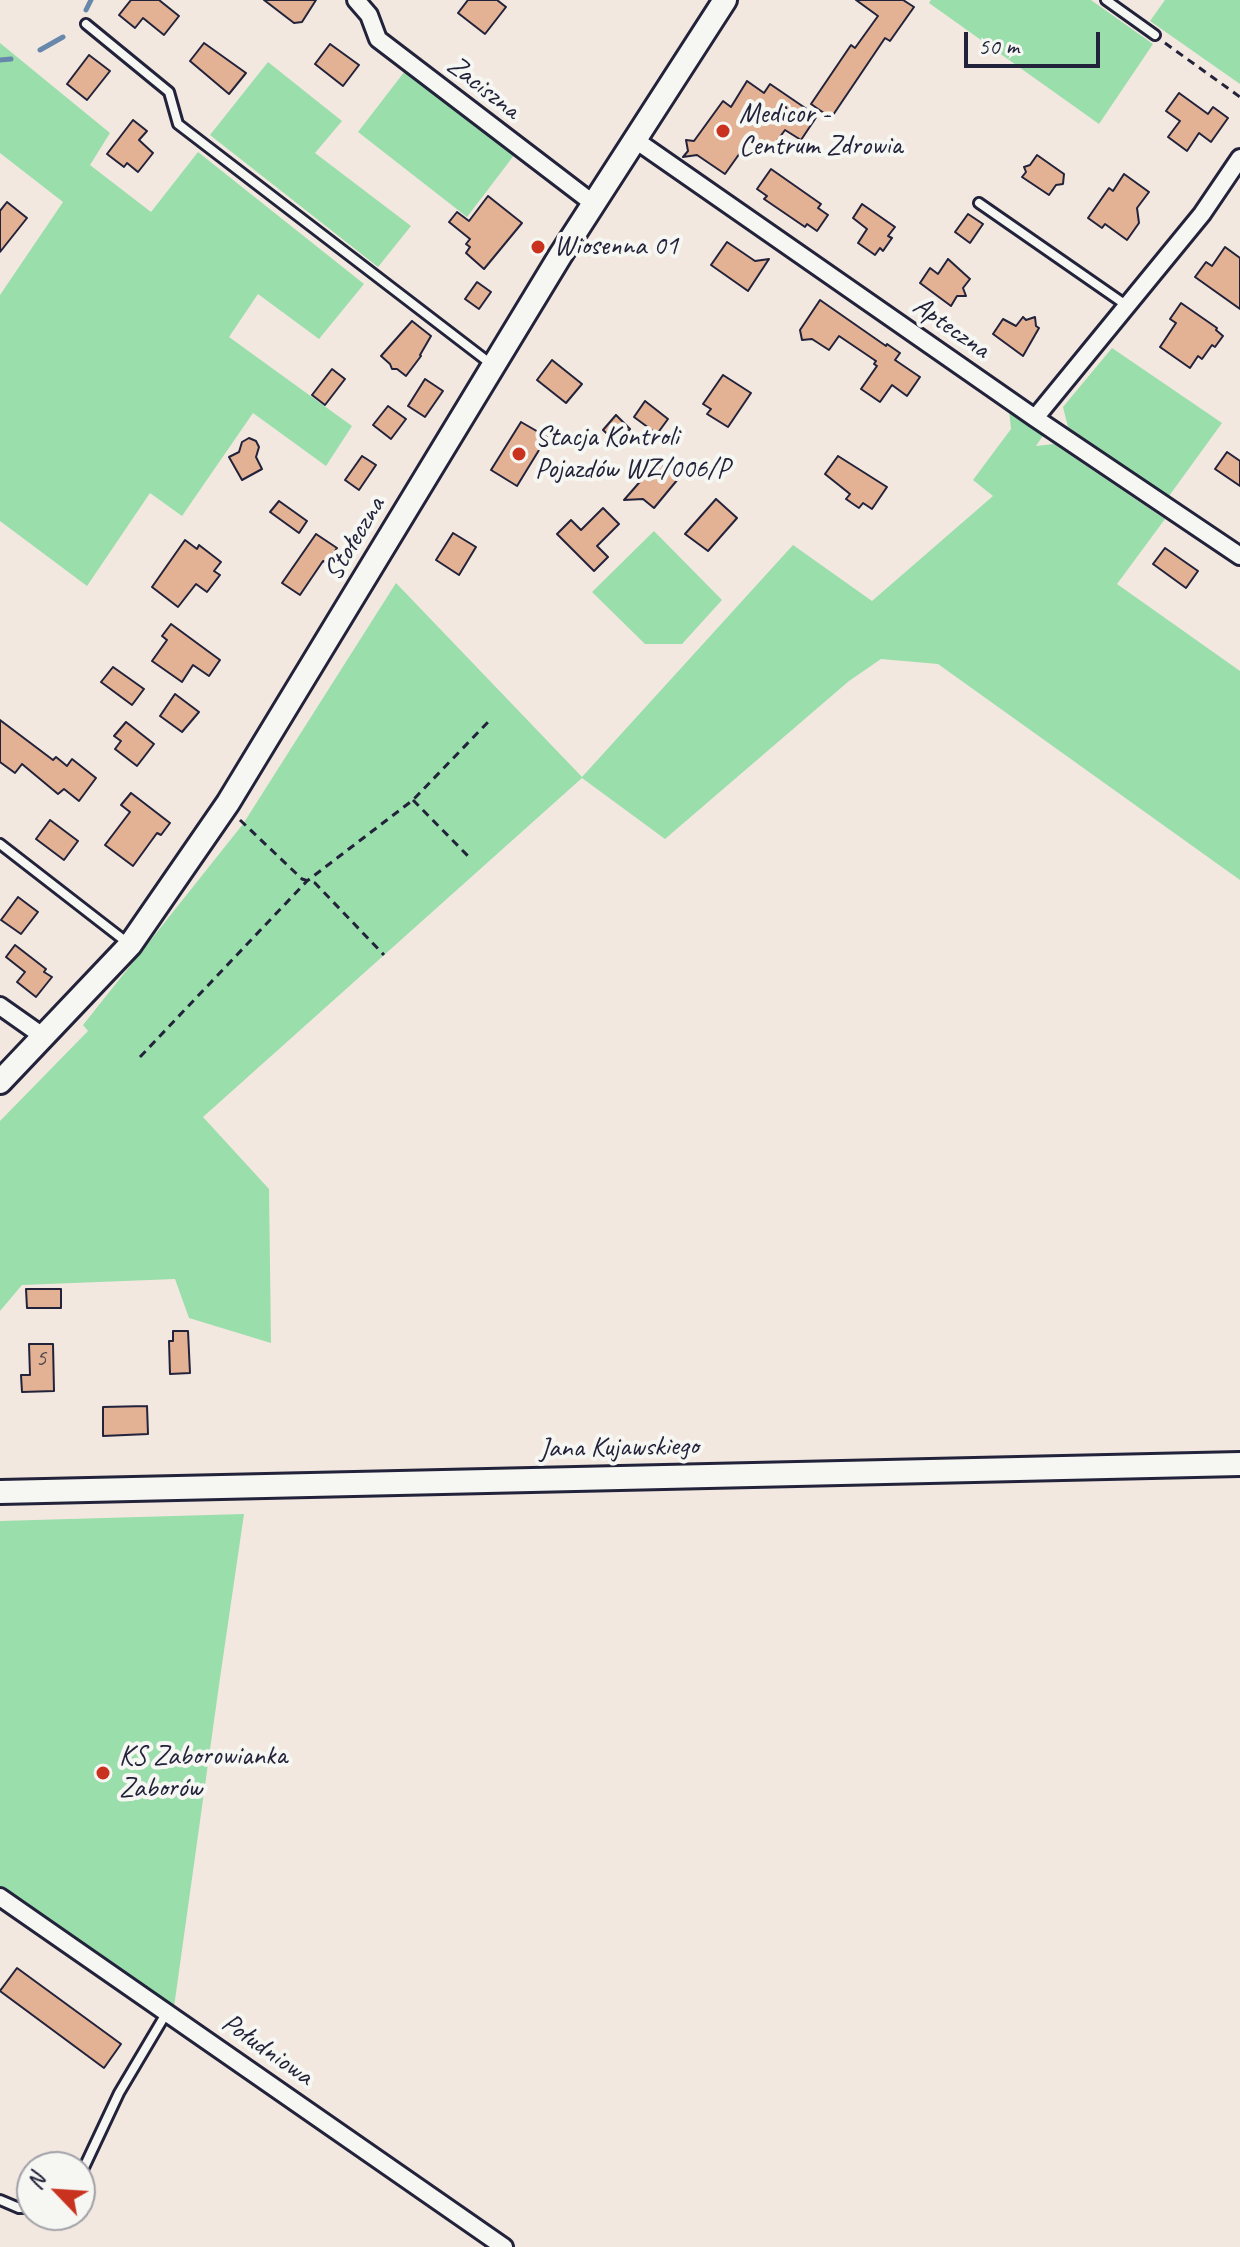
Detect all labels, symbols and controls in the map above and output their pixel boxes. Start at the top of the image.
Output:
scale bar [968,16,1104,66]
text: 50 m [978,31,1019,61]
street label: Zaciszna [440,49,526,127]
place label: Medicor - Centrum Zdrowia [739,98,902,164]
marker: Medicor - Centrum Zdrowia [714,122,732,140]
place label: Wiosenna 01 [554,230,678,264]
marker: Wiosenna 01 [529,238,547,256]
street label: Apteczna [906,290,996,366]
place label: Stacja Kontroli Pojazdów WZ/006/P [535,421,729,487]
marker: Stacja Kontroli Pojazdów WZ/006/P [510,445,528,463]
street label: Stołeczna [317,491,393,587]
house number: 5 [36,1345,46,1373]
street label: Jana Kujawskiego [539,1430,699,1466]
place label: KS Zaborowianka Zaborów [119,1740,287,1806]
marker: KS Zaborowianka Zaborów [94,1764,112,1782]
street label: Południowa [215,2006,319,2094]
north arrow [16,2151,96,2231]
text: N [20,2170,52,2194]

